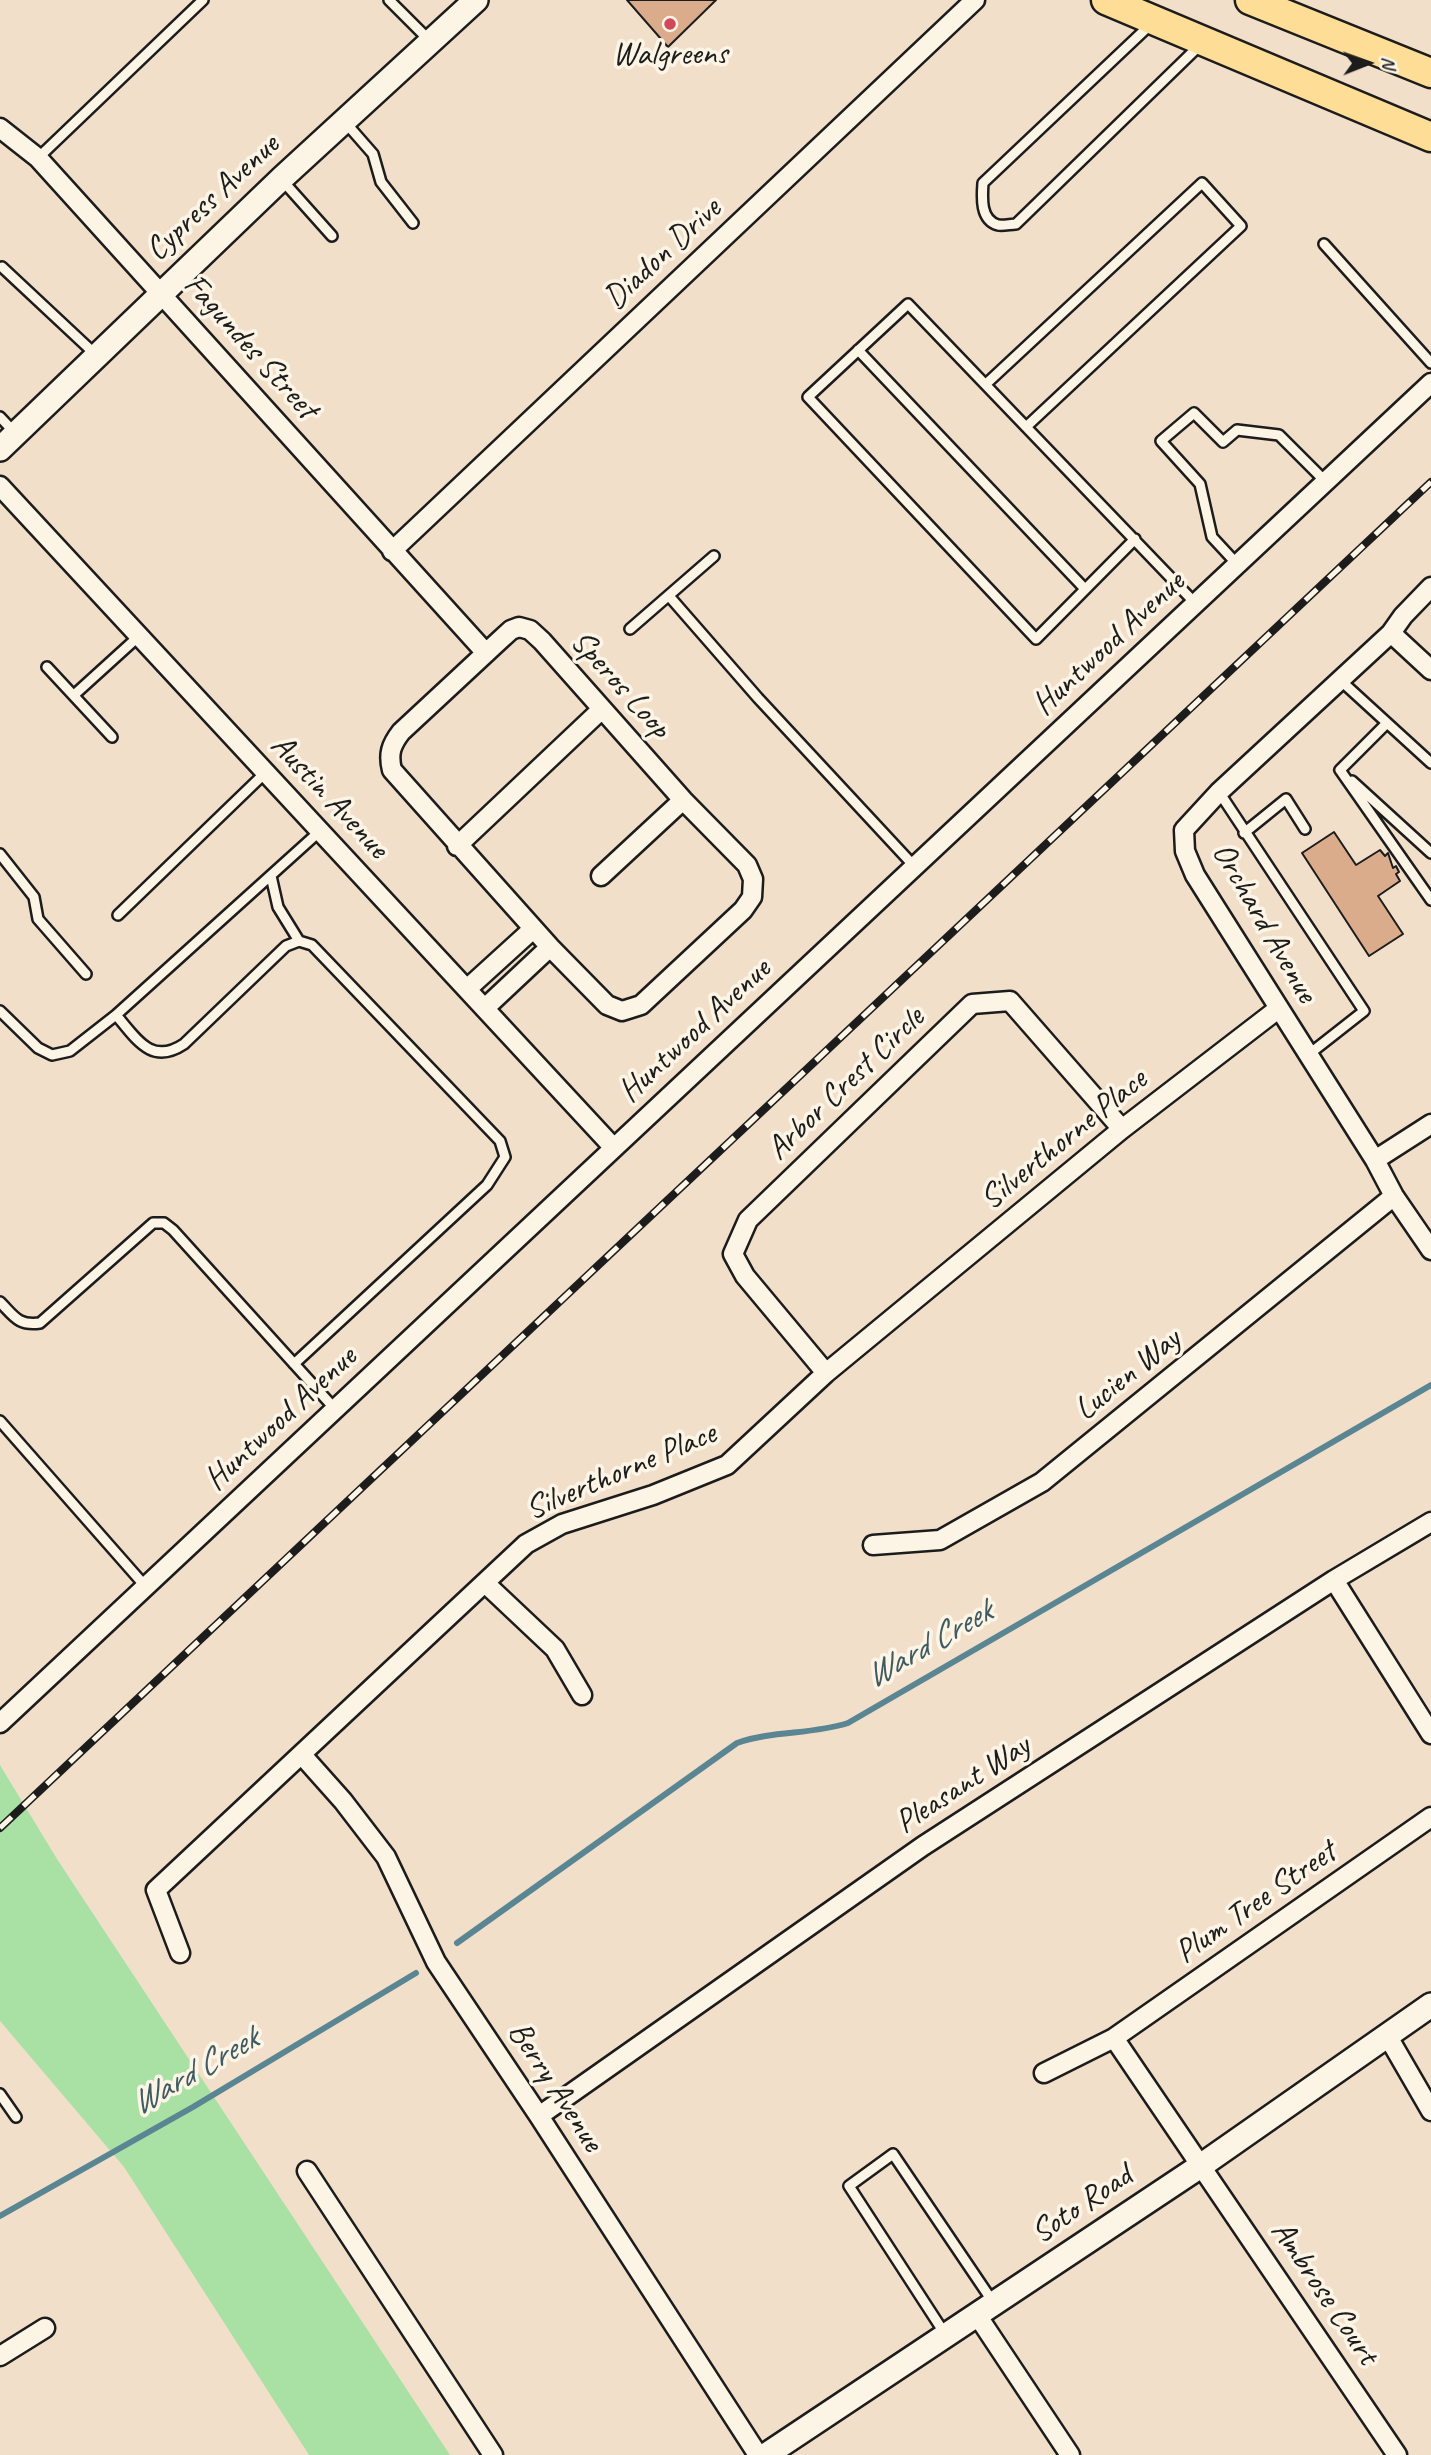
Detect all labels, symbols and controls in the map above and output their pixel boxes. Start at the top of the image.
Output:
marker: Walgreens [662,16,678,32]
north arrow [1333,28,1403,98]
place label: Walgreens [613,35,727,75]
text: N [1377,57,1401,69]
street label: Cypress Avenue [138,126,288,270]
street label: Diadon Drive [596,190,730,318]
street label: Fagundes Street [174,266,326,428]
street label: Huntwood Avenue [1025,563,1193,725]
street label: Speros Loop [561,623,679,747]
street label: Austin Avenue [262,727,396,867]
street label: Orchard Avenue [1202,836,1326,1010]
street label: Huntwood Avenue [611,950,779,1112]
street label: Arbor Crest Circle [759,999,933,1169]
street label: Silverthorne Place [973,1061,1155,1219]
street label: Lucien Way [1067,1320,1189,1430]
street label: Huntwood Avenue [197,1338,365,1500]
street label: Silverthorne Place [520,1414,722,1530]
water label: Ward Creek [858,1592,1000,1698]
street label: Pleasant Way [888,1727,1038,1843]
street label: Plum Tree Street [1168,1833,1344,1973]
street label: Berry Avenue [498,2015,612,2159]
water label: Ward Creek [124,2019,266,2125]
street label: Soto Road [1024,2157,1140,2253]
street label: Ambrose Court [1261,2213,1387,2373]

